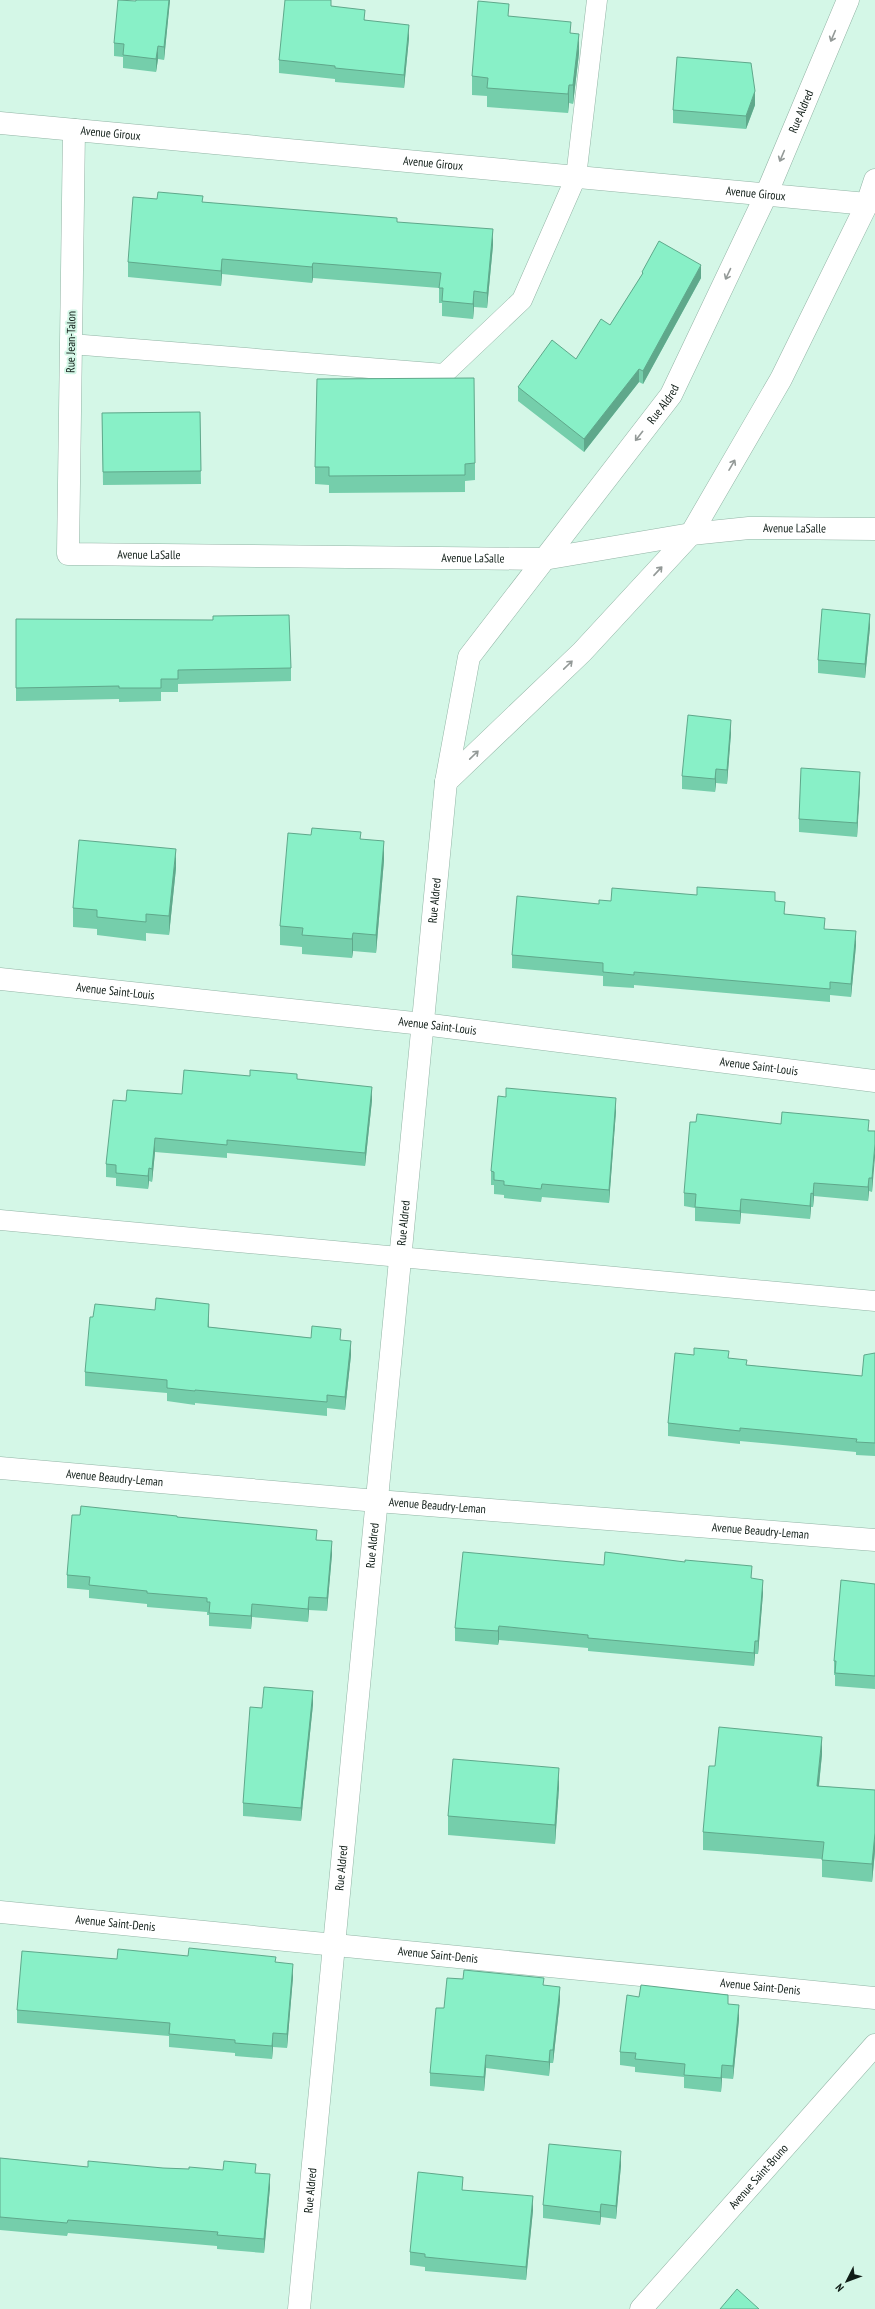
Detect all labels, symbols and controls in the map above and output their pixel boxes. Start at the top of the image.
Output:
one-way arrow [829,29,836,41]
street label: Rue Aldred [785,87,816,135]
street label: Avenue Giroux [80,123,141,143]
one-way arrow [778,149,786,161]
street label: Avenue Giroux [403,153,464,173]
street label: Avenue Giroux [725,183,786,203]
one-way arrow [724,268,731,280]
street label: Rue Jean-Talon [62,311,79,373]
street label: Rue Aldred [644,382,682,427]
one-way arrow [635,431,644,442]
one-way arrow [728,459,736,471]
street label: Avenue LaSalle [763,520,826,536]
street label: Avenue LaSalle [117,547,181,562]
street label: Avenue LaSalle [441,550,505,566]
one-way arrow [653,565,662,576]
one-way arrow [563,660,573,670]
one-way arrow [469,750,479,760]
street label: Rue Aldred [424,877,444,924]
street label: Avenue Saint-Louis [75,979,155,1002]
street label: Avenue Saint-Louis [398,1013,478,1038]
street label: Avenue Saint-Louis [719,1053,799,1078]
street label: Rue Aldred [393,1200,413,1246]
street label: Avenue Beaudry-Leman [65,1466,164,1489]
street label: Avenue Beaudry-Leman [388,1494,487,1517]
street label: Avenue Beaudry-Leman [711,1519,810,1542]
street label: Rue Aldred [362,1522,382,1569]
street label: Rue Aldred [331,1845,351,1891]
street label: Avenue Saint-Denis [75,1911,156,1934]
street label: Avenue Saint-Denis [397,1943,479,1966]
street label: Avenue Saint-Denis [720,1975,801,1998]
street label: Avenue Saint-Bruno [725,2141,791,2212]
street label: Rue Aldred [300,2167,320,2214]
north arrow [827,2261,867,2301]
text: N [832,2281,847,2295]

